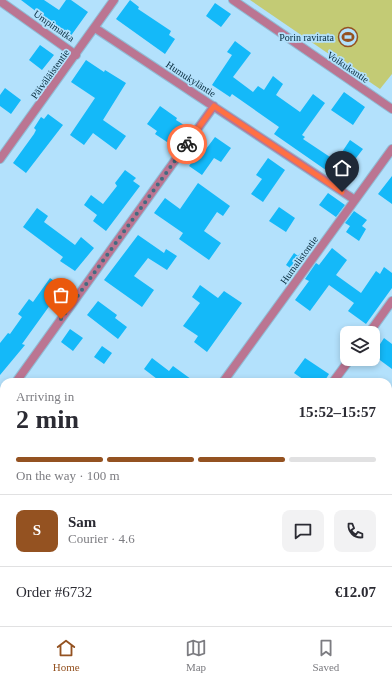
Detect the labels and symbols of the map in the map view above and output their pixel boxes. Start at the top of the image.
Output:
street label: Umpimatka [32,8,77,44]
sports icon: Porin ravirata [337,26,359,48]
place label: Porin ravirata [279,32,335,43]
street label: Päiväläistentie [28,47,72,101]
street label: Voikukantie [325,49,371,85]
street label: Humukyläntie [164,59,218,99]
courier [167,124,207,164]
pin [325,151,359,192]
street label: Humalistontie [278,233,320,286]
pin [44,278,78,319]

